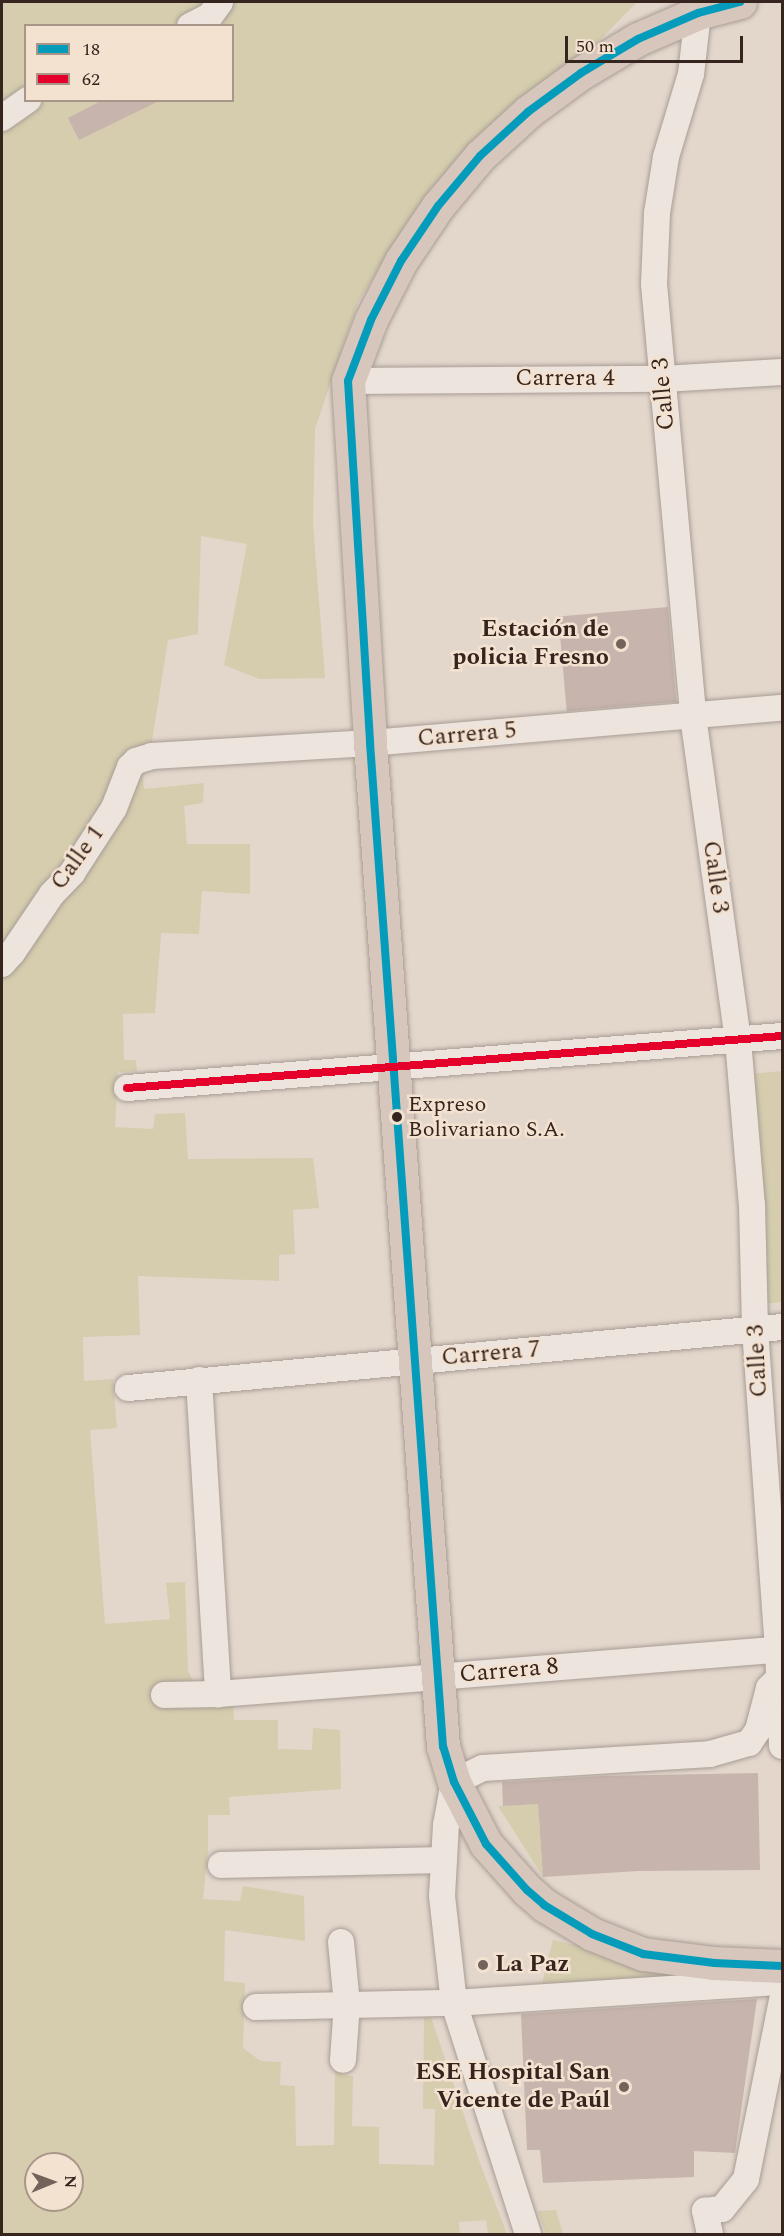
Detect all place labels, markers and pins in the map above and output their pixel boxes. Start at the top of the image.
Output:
place label: Estación de policia Fresno [452,616,609,672]
marker: Estación de policia Fresno [614,637,628,651]
place label: Expreso Bolivariano S.A. [408,1091,565,1142]
marker: Expreso Bolivariano S.A. [391,1111,403,1123]
place label: La Paz [495,1951,569,1979]
marker: La Paz [476,1958,490,1972]
place label: ESE Hospital San Vicente de Paúl [415,2059,610,2115]
marker: ESE Hospital San Vicente de Paúl [615,2078,633,2096]

